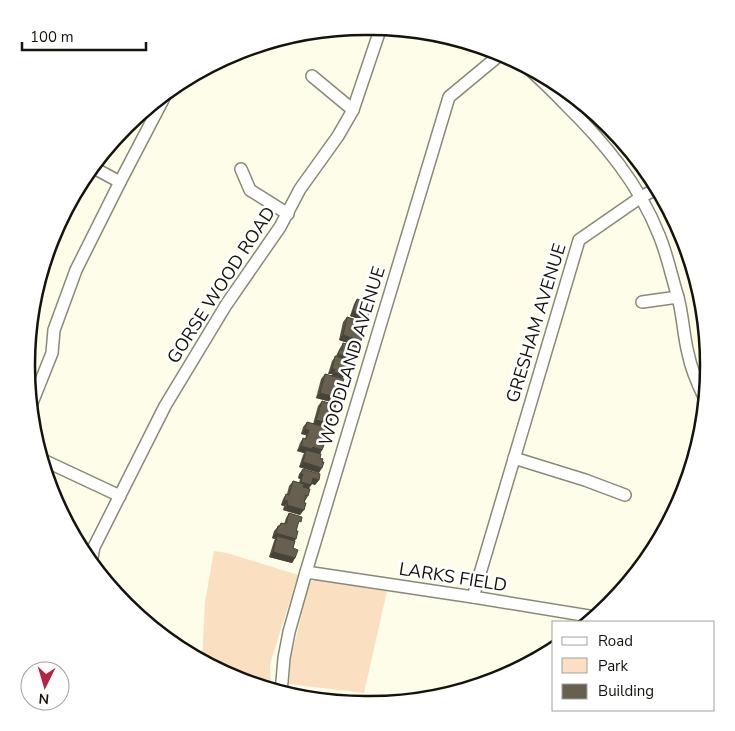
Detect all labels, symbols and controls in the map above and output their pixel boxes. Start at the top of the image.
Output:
scale bar [22,20,146,52]
text: 100 m [30,27,74,47]
street label: GORSE WOOD ROAD [161,202,281,368]
street label: GRESHAM AVENUE [500,240,572,406]
street label: WOODLAND AVENUE [313,263,391,449]
street label: LARKS FIELD [397,557,509,597]
legend [552,621,715,711]
text: Road [598,631,633,651]
text: Park [598,656,628,676]
north arrow [20,661,70,711]
text: Building [598,681,654,701]
text: N [38,689,50,708]

